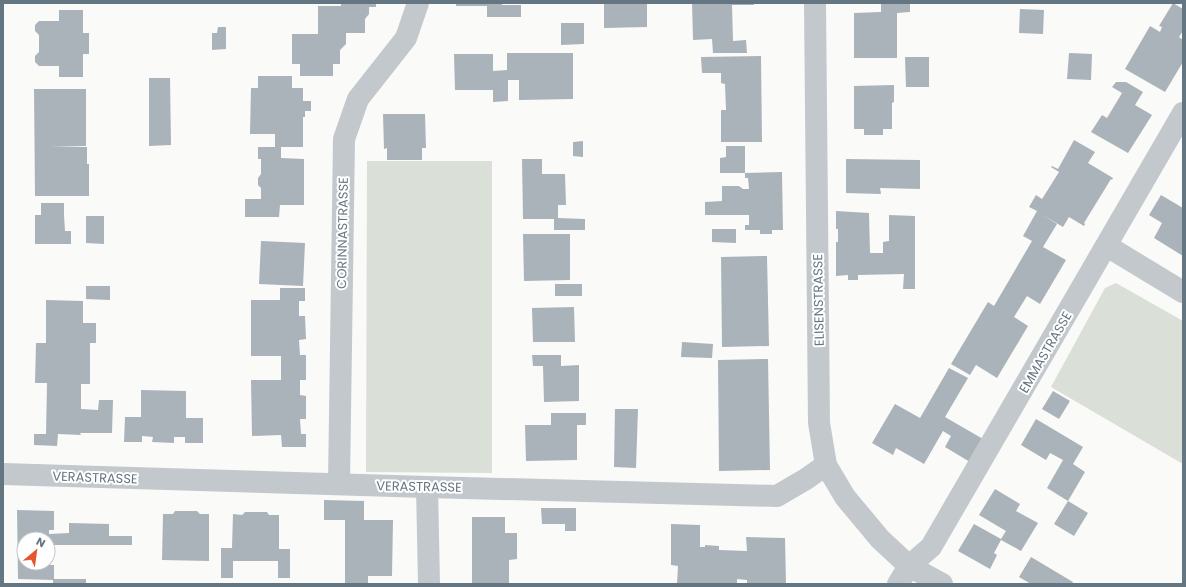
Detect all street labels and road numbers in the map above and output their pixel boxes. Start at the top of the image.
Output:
street label: CORINNASTRASSE [332,177,353,289]
street label: ELISENSTRASSE [808,254,829,346]
street label: EMMASTRASSE [1014,308,1076,396]
street label: VERASTRASSE [52,467,138,488]
street label: VERASTRASSE [376,476,462,497]

